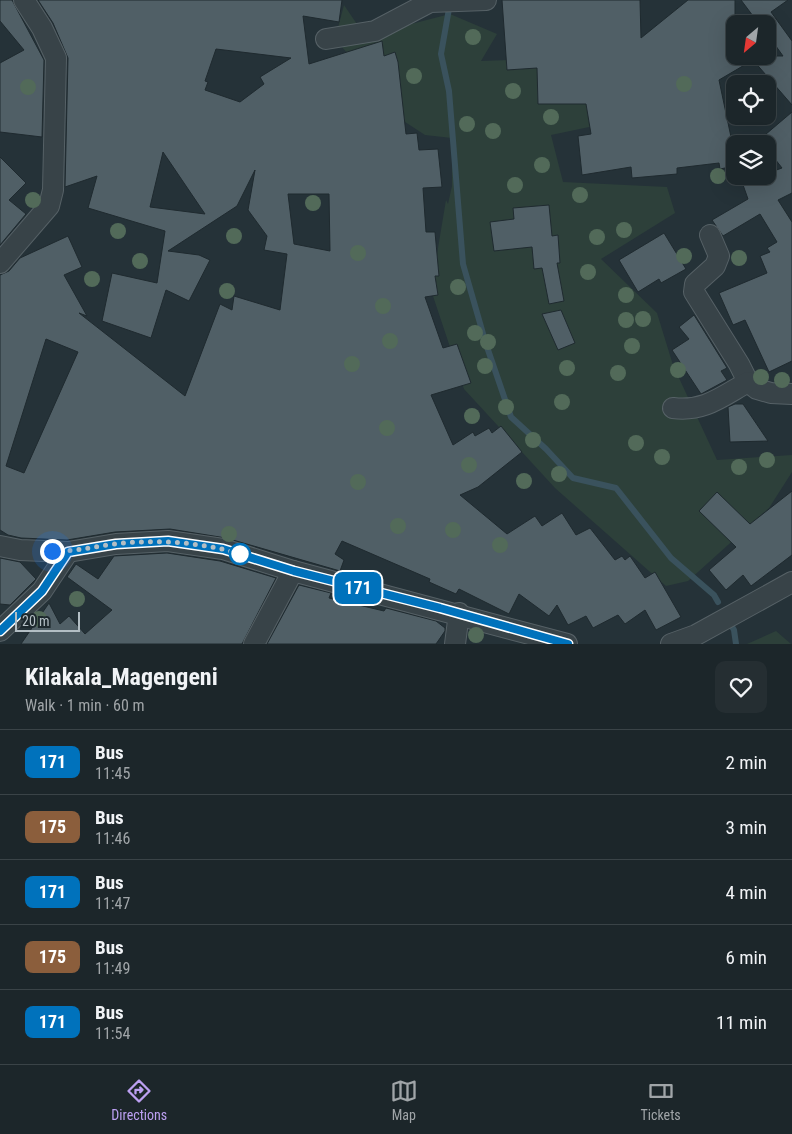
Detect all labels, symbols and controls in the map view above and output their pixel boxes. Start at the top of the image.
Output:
north arrow [726,15,776,65]
map controls [726,15,776,185]
button: locate [726,75,776,125]
button: layers [726,135,776,185]
your location [40,539,65,564]
unlabelled marker [229,543,251,565]
line badge: 171 [329,572,387,604]
text: 171 [344,577,372,598]
scale bar [15,609,80,632]
text: 20 m [22,613,50,629]
button: heart [715,661,767,713]
text: Kilakala_Magengeni [25,663,218,691]
text: Walk · 1 min · 60 m [25,696,145,715]
text: Bus [95,741,124,764]
text: 171 [39,751,66,772]
text: 2 min [725,751,767,774]
text: 11:45 [95,764,130,783]
text: Bus [95,806,124,829]
text: 175 [39,816,66,837]
text: 3 min [725,816,767,839]
text: 11:46 [95,829,130,848]
text: Bus [95,871,124,894]
text: 171 [39,881,66,902]
text: 4 min [725,881,767,904]
text: 11:47 [95,894,130,913]
text: Bus [95,936,124,959]
text: 175 [39,946,66,967]
text: 6 min [725,946,767,969]
text: 11:49 [95,959,130,978]
text: Bus [95,1001,124,1024]
text: 171 [39,1011,66,1032]
text: 11 min [716,1011,767,1034]
text: 11:54 [95,1024,130,1043]
tab: Directions [111,1077,167,1123]
tab: Map [390,1077,418,1123]
tab: Tickets [640,1077,681,1123]

